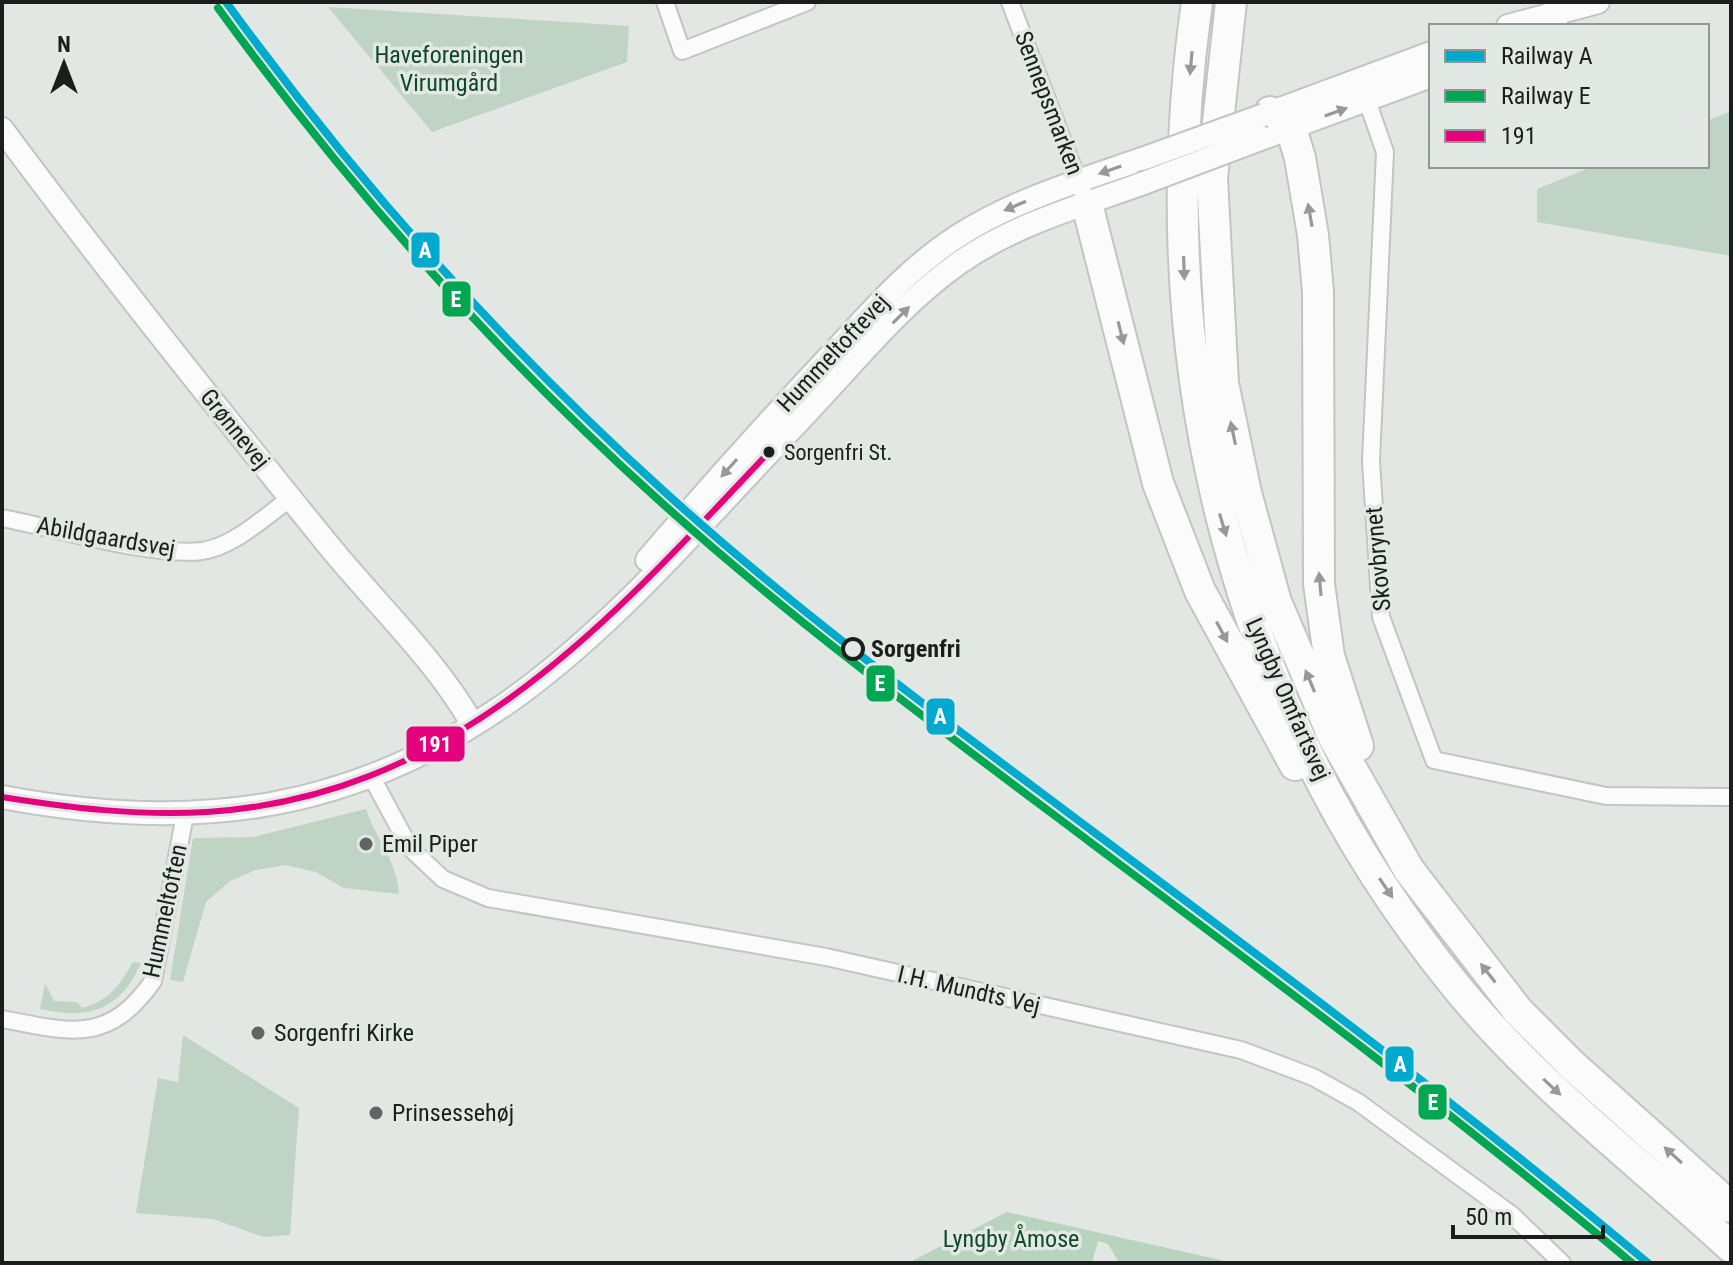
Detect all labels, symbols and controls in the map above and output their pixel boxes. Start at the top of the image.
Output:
north arrow [24,24,104,104]
legend [1429,24,1709,168]
street label: Sennepsmarken [1009,27,1089,179]
text: N [57,32,71,57]
park label: Haveforeningen Virumgård [374,41,524,97]
text: Railway A [1501,42,1593,70]
one-way arrow [1184,51,1197,76]
text: Railway E [1501,82,1591,110]
one-way arrow [1324,105,1348,118]
text: 191 [1501,122,1537,150]
one-way arrow [1098,164,1122,176]
one-way arrow [1004,199,1027,213]
one-way arrow [1303,202,1315,227]
line badge: A [410,231,441,269]
text: A [418,238,432,263]
one-way arrow [1177,256,1190,281]
line badge: E [441,280,472,318]
text: E [451,287,462,312]
street label: Hummeltoftevej [771,288,895,418]
one-way arrow [891,306,909,325]
one-way arrow [1116,321,1128,346]
street label: Grønnevej [194,383,276,475]
one-way arrow [1226,420,1239,445]
place label: Sorgenfri St. [784,440,892,465]
marker: Sorgenfri St. [761,444,777,460]
one-way arrow [720,458,738,477]
street label: Skovbrynet [1359,506,1397,612]
street label: Abildgaardsvej [35,511,177,563]
one-way arrow [1217,513,1230,537]
one-way arrow [1313,571,1326,596]
street label: Lyngby Omfartsvej [1240,613,1336,785]
one-way arrow [1215,620,1228,643]
place label: Sorgenfri [871,635,961,663]
marker: Sorgenfri [842,638,864,660]
line badge: E [865,664,896,703]
one-way arrow [1303,669,1316,693]
text: E [875,671,886,696]
line badge: A [925,697,956,736]
text: A [933,704,947,729]
line badge: 191 [405,725,466,763]
text: 191 [418,732,452,757]
place label: Emil Piper [382,830,478,858]
marker: Emil Piper [357,835,375,853]
street label: Hummeltoften [137,842,193,980]
one-way arrow [1378,877,1392,899]
street label: I.H. Mundts Vej [895,960,1043,1020]
one-way arrow [1481,963,1497,983]
place label: Sorgenfri Kirke [274,1019,414,1047]
marker: Sorgenfri Kirke [249,1024,267,1042]
line badge: A [1384,1045,1415,1083]
text: A [1393,1052,1407,1077]
one-way arrow [1542,1078,1561,1096]
line badge: E [1417,1083,1448,1121]
text: E [1428,1090,1439,1115]
place label: Prinsessehøj [392,1099,514,1127]
marker: Prinsessehøj [367,1104,385,1122]
one-way arrow [1663,1147,1682,1165]
scale bar [1453,1189,1603,1239]
text: 50 m [1465,1203,1512,1231]
park label: Lyngby Åmose [943,1224,1079,1253]

